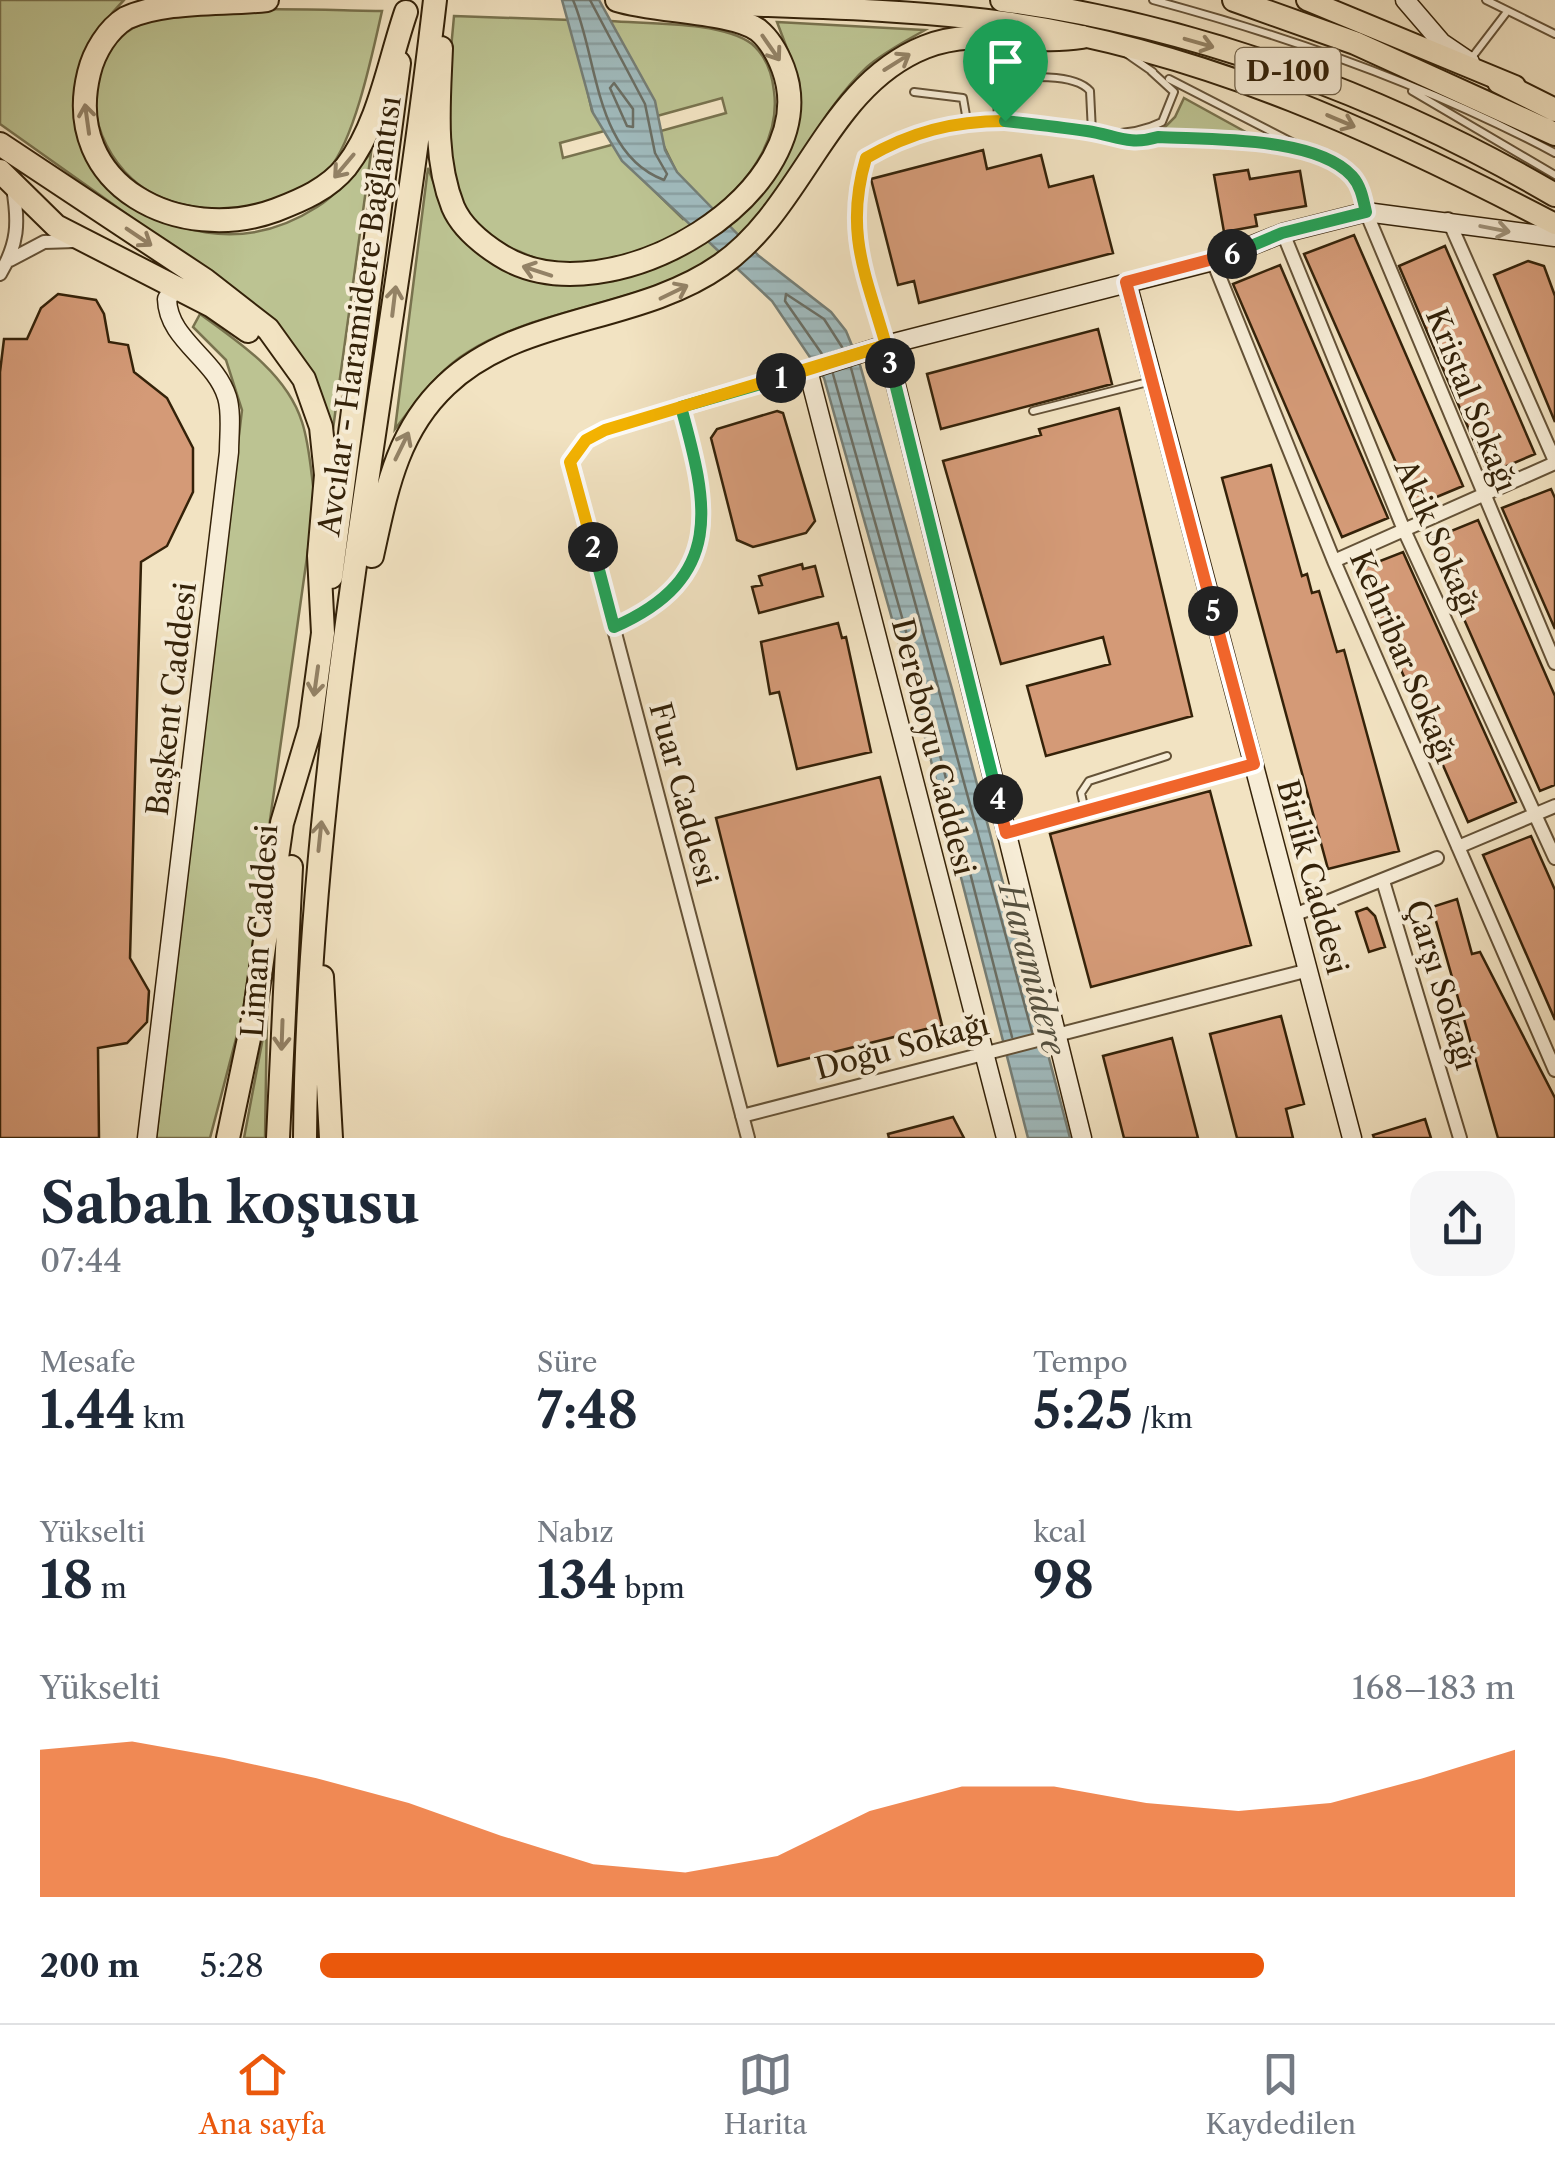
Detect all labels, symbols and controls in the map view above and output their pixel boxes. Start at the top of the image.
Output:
pin [963,19,1048,122]
one-way arrow [760,34,781,62]
icon: arrive [978,34,1033,89]
one-way arrow [1183,35,1215,54]
road number: D-100 [1236,48,1340,94]
one-way arrow [883,52,911,73]
street label: Avcılar - Haramidere Bağlantısı [310,94,409,539]
one-way arrow [78,103,96,136]
one-way arrow [1325,113,1356,131]
one-way arrow [334,153,356,179]
one-way arrow [1478,220,1510,239]
one-way arrow [125,226,153,247]
pin: 6 [1207,229,1257,279]
text: 6 [1224,237,1240,271]
one-way arrow [521,260,553,278]
one-way arrow [659,282,689,301]
one-way arrow [385,285,404,317]
street label: Kristal Sokağı [1418,303,1525,497]
pin: 3 [865,338,915,388]
text: 3 [882,346,898,380]
pin: 1 [756,353,806,403]
text: 1 [775,361,787,395]
one-way arrow [394,432,413,462]
street label: Akik Sokağı [1386,453,1488,622]
pin: 2 [568,522,618,572]
text: 2 [585,530,601,564]
street label: Kehribar Sokağı [1342,545,1465,769]
street label: Başkent Caddesi [139,580,204,818]
pin: 5 [1188,586,1238,636]
text: 5 [1205,594,1221,628]
street label: Dereboyu Caddesi [884,615,983,879]
one-way arrow [307,665,325,697]
street label: Fuar Caddesi [641,698,726,890]
pin: 4 [973,774,1023,824]
street label: Birlik Caddesi [1269,776,1356,978]
text: 4 [990,782,1006,816]
one-way arrow [311,821,330,853]
street label: Liman Caddesi [234,823,285,1039]
water label: Haramidere [990,876,1075,1061]
street label: Çarşı Sokağı [1398,896,1485,1074]
street label: Doğu Sokağı [811,1006,993,1087]
one-way arrow [272,1019,291,1051]
text: Sabah koşusu [40,1170,420,1237]
button: share [1410,1171,1515,1276]
text: 07:44 [40,1241,122,1280]
text: Mesafe [40,1345,136,1379]
text: Süre [537,1345,597,1379]
text: Tempo [1033,1345,1128,1379]
text: 1.44 [40,1379,136,1441]
text: 7:48 [537,1379,638,1441]
text: 5:25 [1033,1379,1133,1441]
text: km [136,1401,185,1435]
text: /km [1133,1401,1193,1435]
text: Yükselti [40,1515,145,1549]
text: Nabız [537,1515,614,1549]
text: kcal [1033,1515,1086,1549]
text: 18 [40,1549,93,1611]
text: 134 [537,1549,617,1611]
text: 98 [1033,1549,1094,1611]
text: m [93,1571,127,1605]
text: bpm [617,1571,685,1605]
text: Yükselti [40,1668,160,1707]
text: 168–183 m [1352,1668,1515,1707]
text: 200 m [40,1946,140,1985]
text: 5:28 [200,1946,264,1985]
tab: Ana sayfa [199,2047,326,2141]
tab: Harita [724,2047,807,2141]
tab: Kaydedilen [1205,2047,1356,2141]

